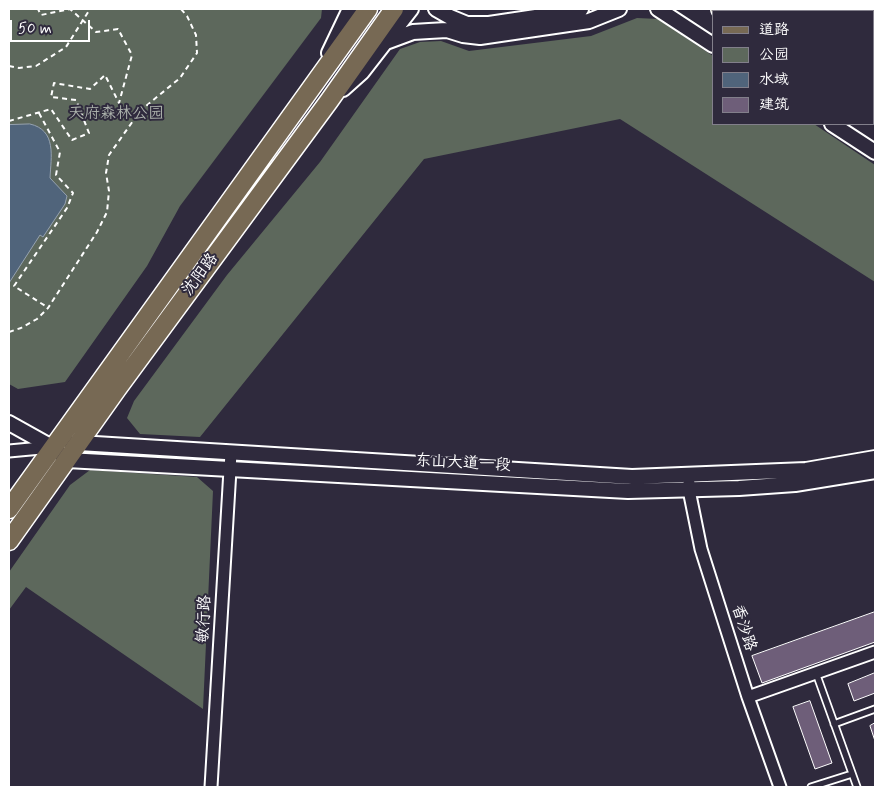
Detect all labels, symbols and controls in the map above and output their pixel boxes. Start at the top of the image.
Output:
scale bar [12,10,92,42]
legend [712,10,874,125]
text: 50 m [18,19,52,39]
text: 道路 [759,20,789,40]
text: 公园 [759,45,789,65]
text: 水域 [759,70,789,90]
text: 建筑 [759,95,789,115]
park label: 天府森林公园 [68,105,164,125]
street label: 沈阳路 [179,250,223,300]
street label: 东山大道一段 [415,452,511,476]
street label: 敏行路 [194,595,216,643]
street label: 香沙路 [726,602,760,654]

